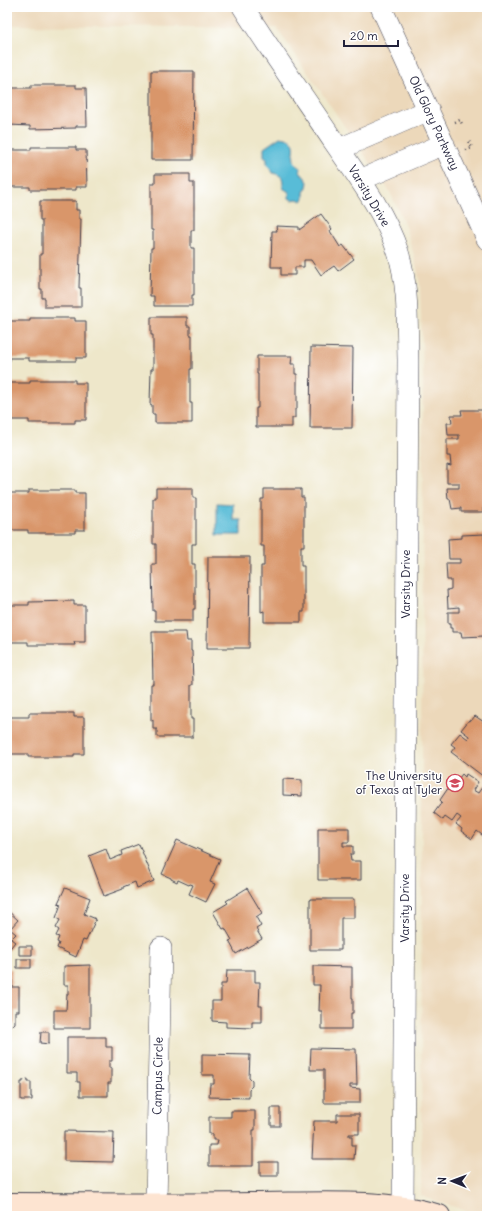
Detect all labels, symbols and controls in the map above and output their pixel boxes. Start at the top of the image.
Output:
scale bar [344,22,398,48]
text: 20 m [350,28,378,43]
street label: Old Glory Parkway [406,73,463,172]
street label: Varsity Drive [345,162,394,229]
street label: Varsity Drive [398,549,413,619]
place label: The University of Texas at Tyler [356,768,442,797]
school or university icon: The University of Texas at Tyler [445,773,465,793]
street label: Varsity Drive [397,873,412,943]
street label: Campus Circle [149,1037,166,1115]
north arrow [432,1161,472,1201]
text: N [435,1177,449,1185]

